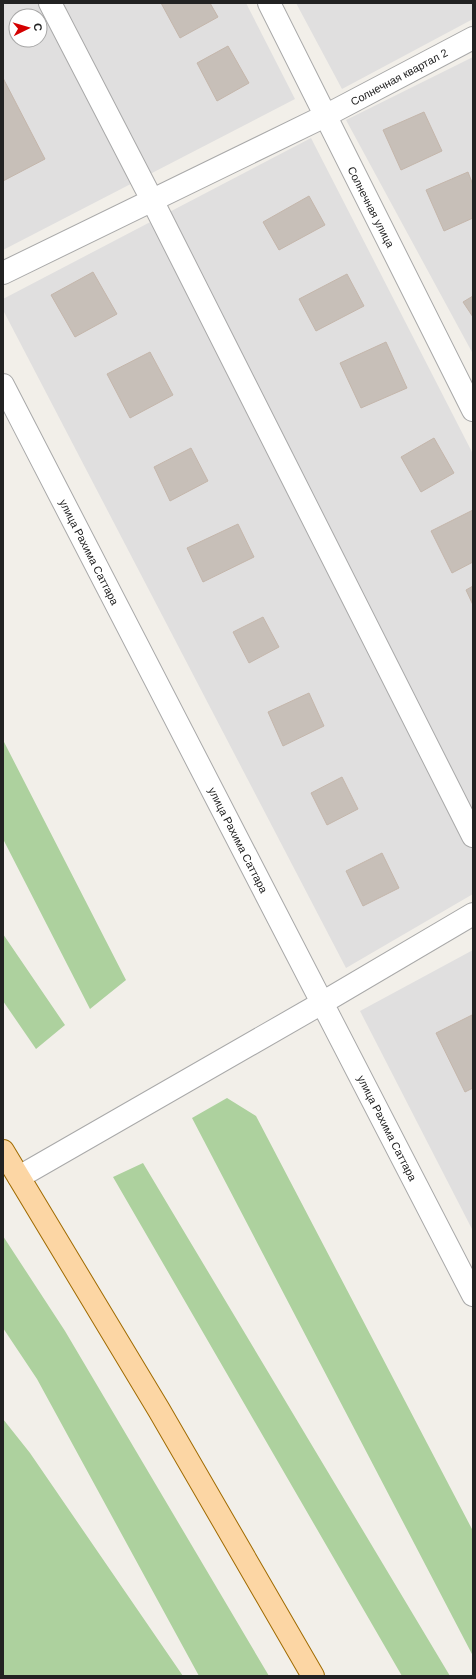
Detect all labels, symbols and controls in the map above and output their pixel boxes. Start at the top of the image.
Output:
north arrow [8,8,48,48]
text: С [32,23,44,32]
street label: Солнечная квартал 2 [348,46,450,108]
street label: Солнечная улица [345,165,397,250]
street label: улица Рахима Саттара [57,497,121,608]
street label: улица Рахима Саттара [206,785,270,896]
street label: улица Рахима Саттара [355,1073,419,1184]

